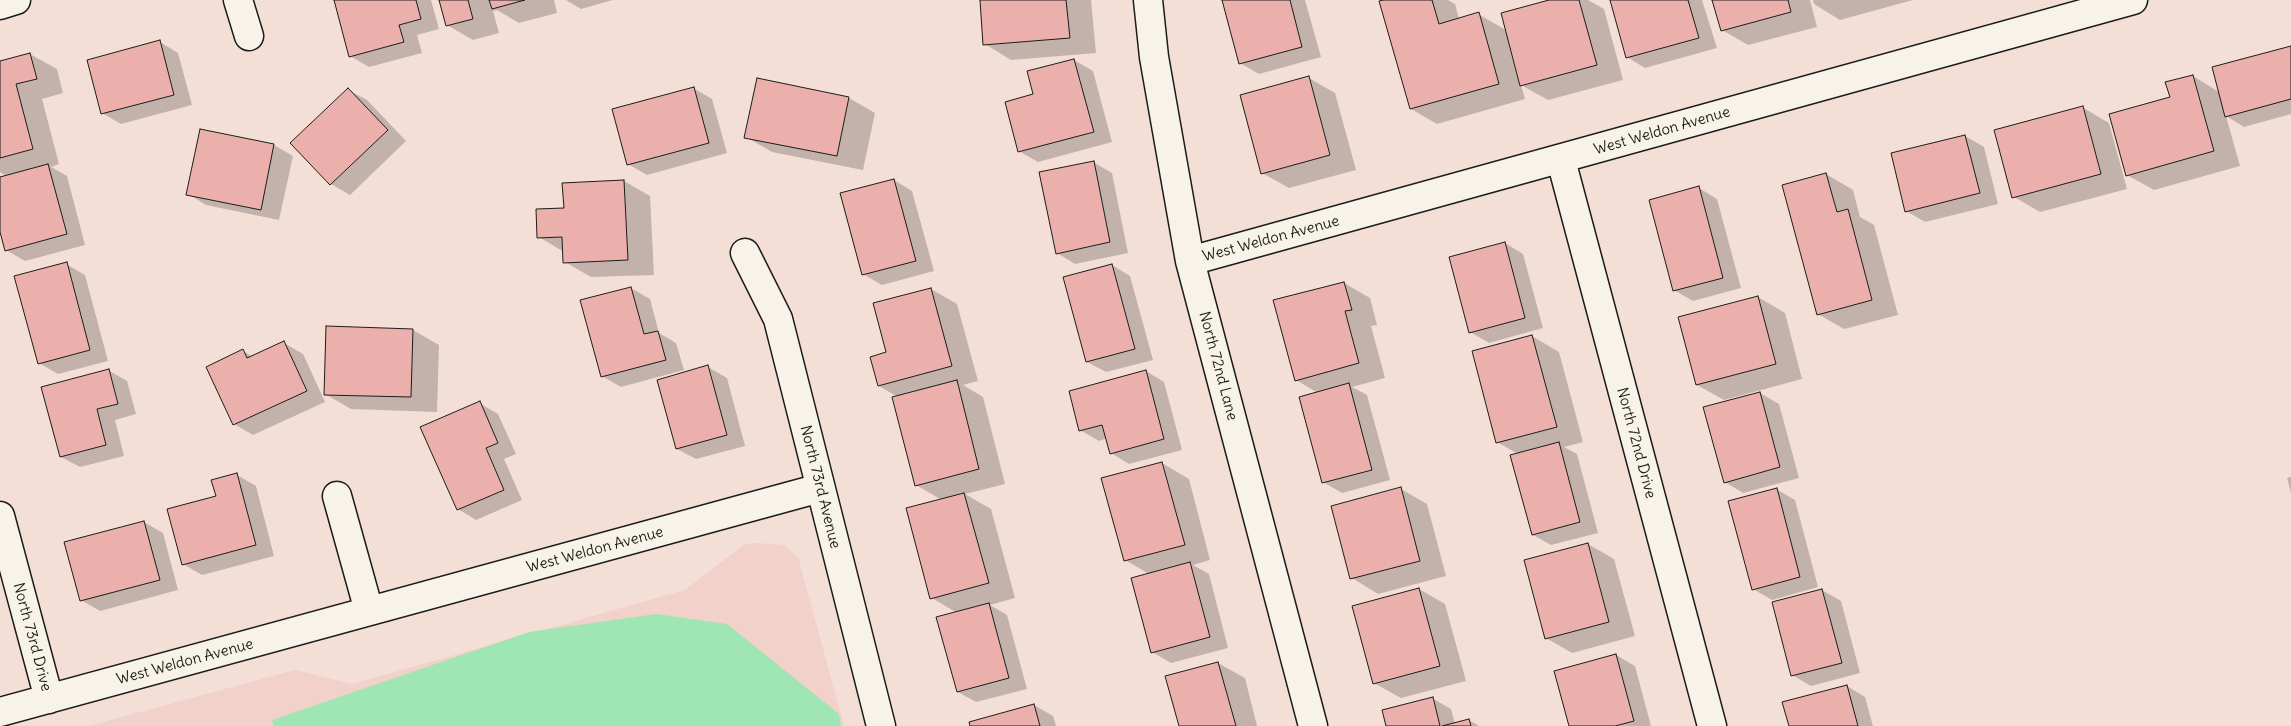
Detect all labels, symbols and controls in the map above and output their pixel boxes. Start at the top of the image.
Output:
street label: West Weldon Avenue [1592,103,1732,159]
street label: West Weldon Avenue [1201,212,1341,266]
street label: North 72nd Lane [1195,310,1241,422]
street label: North 72nd Drive [1613,386,1659,500]
street label: North 73rd Avenue [796,423,844,551]
street label: West Weldon Avenue [525,523,665,577]
street label: North 73rd Drive [9,581,55,693]
street label: West Weldon Avenue [115,635,255,689]

